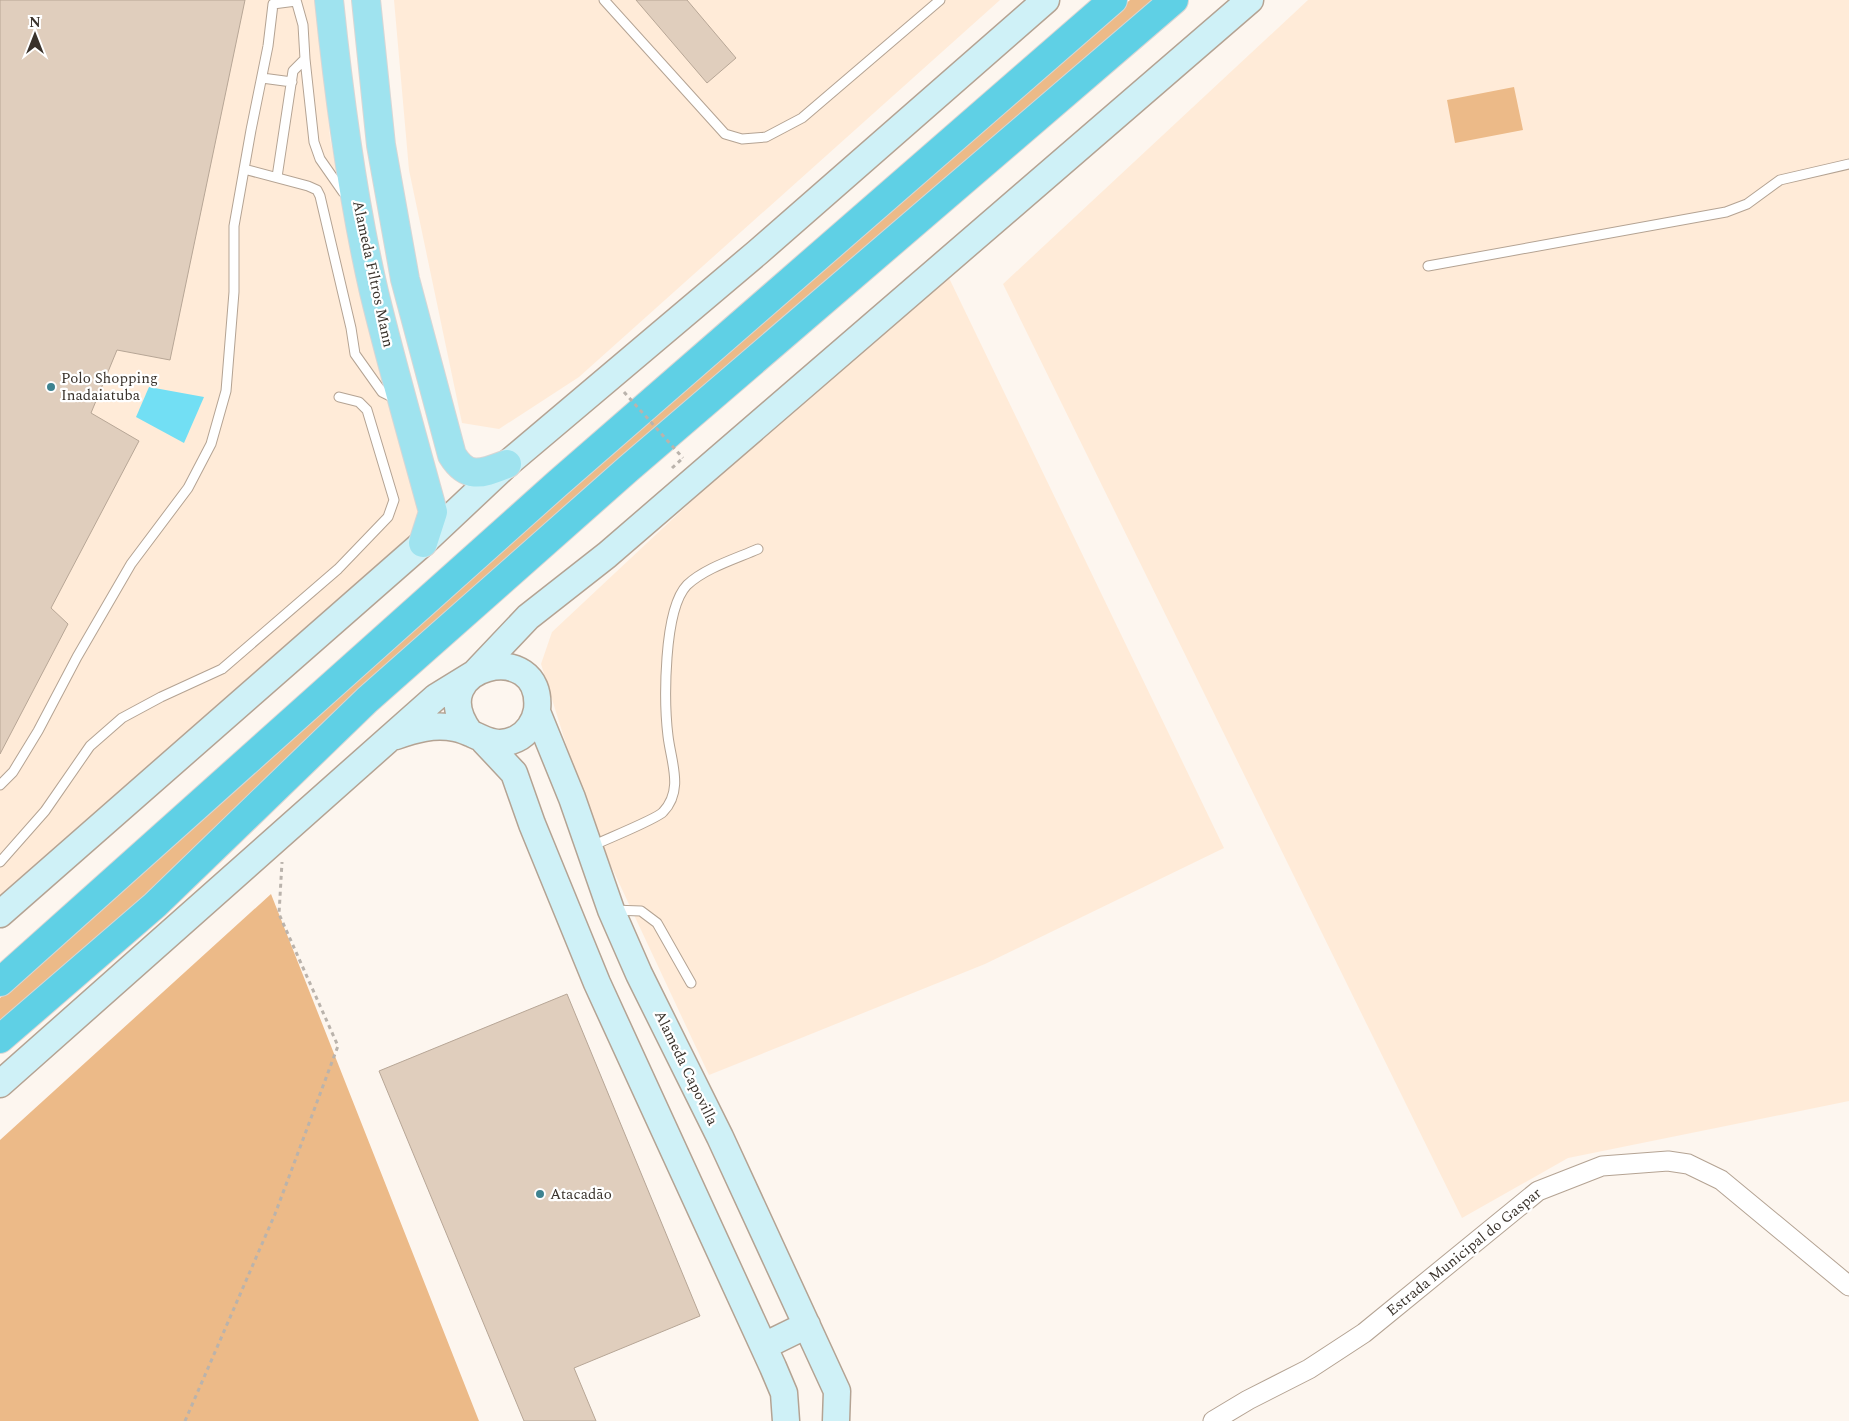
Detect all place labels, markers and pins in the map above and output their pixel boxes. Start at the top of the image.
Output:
place label: Polo Shopping Inadaiatuba [61,367,158,407]
marker: Polo Shopping Inadaiatuba [45,381,57,393]
place label: Atacadão [550,1183,612,1206]
marker: Atacadão [534,1188,546,1200]

